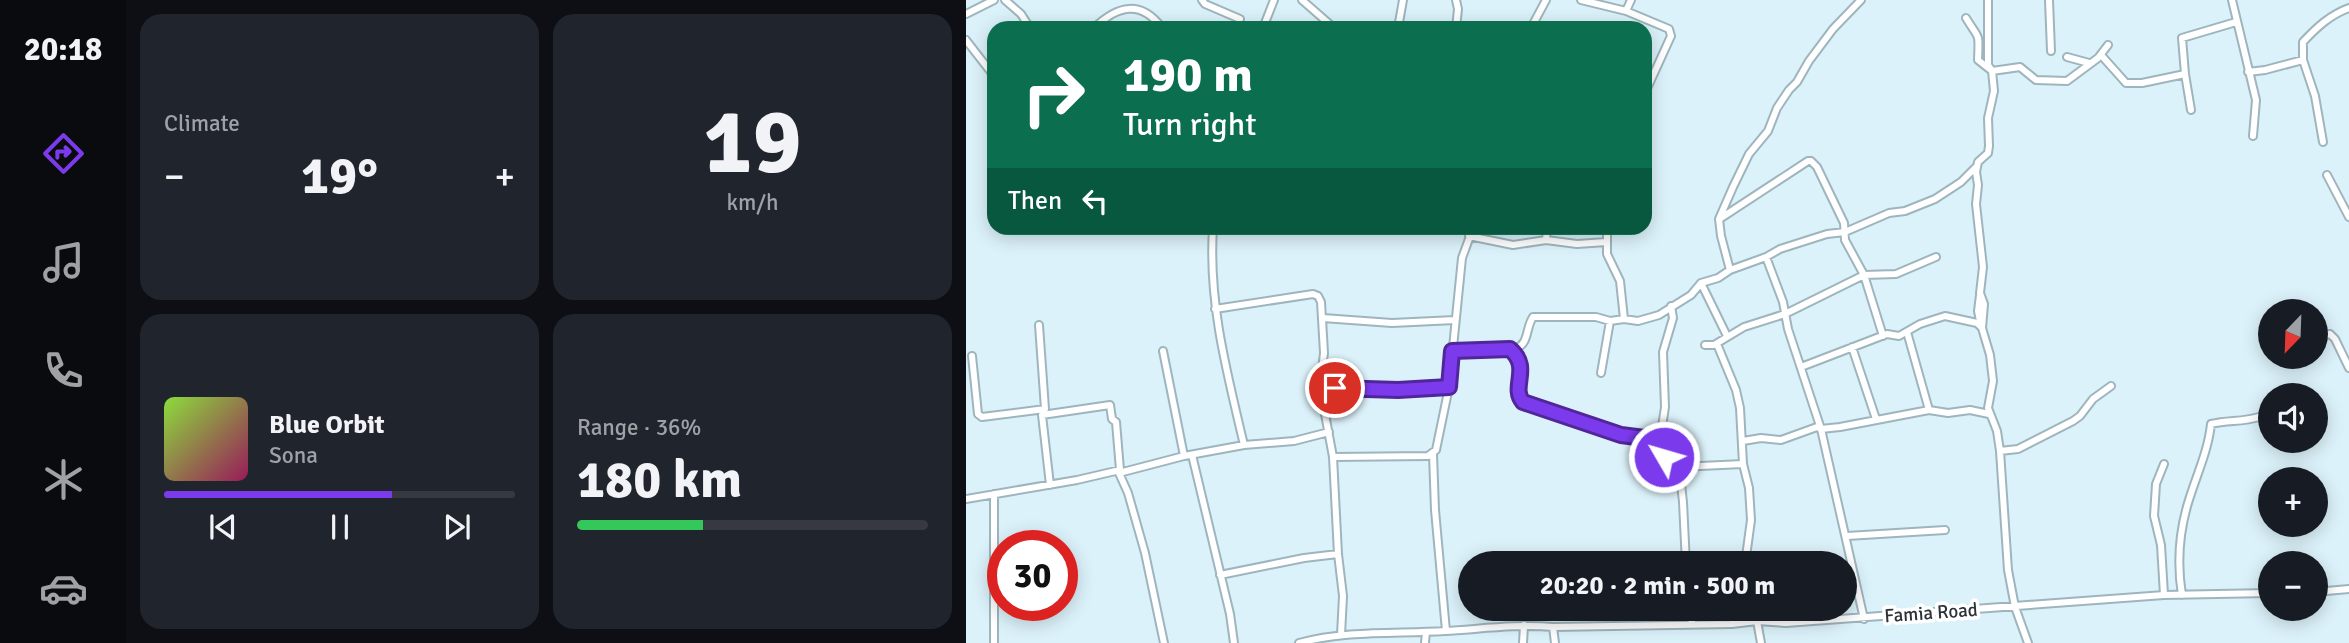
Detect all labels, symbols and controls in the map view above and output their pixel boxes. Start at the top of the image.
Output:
text: 20:18 [24,30,102,69]
text: 190 m [1123,45,1253,105]
icon: right [1008,49,1099,140]
text: 19 [703,86,802,199]
text: Turn right [1123,105,1256,144]
text: Climate [164,109,240,138]
icon: directions [39,129,88,178]
text: 19° [301,144,378,208]
text: − [164,153,185,200]
text: + [494,153,515,200]
icon: left [1076,182,1114,220]
text: Then [1008,185,1062,217]
text: km/h [726,188,779,217]
icon: music [39,238,88,287]
north arrow [2258,299,2328,369]
map controls [2258,299,2328,621]
icon: phone [39,346,88,395]
pin [1305,358,1365,418]
icon: arrive [1316,369,1354,407]
button: sound [2258,383,2328,453]
text: Blue Orbit [269,409,385,441]
text: Range · 36% [577,413,701,442]
position arrow [1627,420,1701,494]
text: Sona [269,441,318,470]
text: 180 km [577,448,742,512]
icon: climate [39,455,88,504]
button: + [2258,467,2328,537]
icon: previous [204,508,242,546]
icon: pause [321,508,359,546]
icon: next [438,508,476,546]
speed limit sign: 30 [987,530,1078,621]
button: − [2258,551,2328,621]
icon: car [39,564,88,613]
text: 20:20 · 2 min · 500 m [1540,570,1775,602]
street label: Famia Road [1883,598,1979,628]

